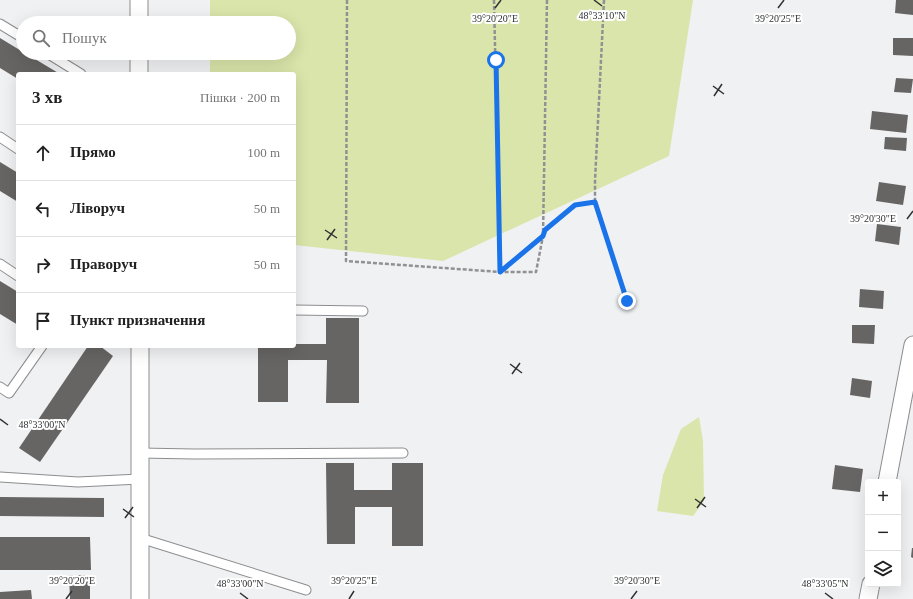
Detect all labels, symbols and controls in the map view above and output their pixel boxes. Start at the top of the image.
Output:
text: 48°33'10"N [578,10,626,21]
text: 39°20'20"E [472,13,518,24]
text: 39°20'25"E [755,13,801,24]
search box [16,16,296,60]
icon: search [30,27,52,49]
text: Пошук [62,30,107,46]
route start [487,51,505,69]
text: 3 хв [32,88,62,107]
text: Пішки · 200 m [200,90,280,105]
icon: ahead [32,142,54,164]
text: Прямо [70,144,116,160]
text: 100 m [247,145,280,160]
icon: left [32,198,54,220]
text: Ліворуч [70,200,125,216]
text: 50 m [254,201,280,216]
text: 39°20'30"E [850,213,896,224]
icon: right [32,254,54,276]
text: Праворуч [70,256,137,272]
text: 50 m [254,257,280,272]
route end [618,292,636,310]
icon: arrive [32,310,54,332]
text: Пункт призначення [70,312,205,328]
text: 48°33'00"N [18,419,66,430]
map controls [865,479,901,587]
button: + [865,479,901,515]
button: − [865,515,901,551]
button: layers [865,551,901,587]
text: 39°20'20"E [49,575,95,586]
text: 39°20'25"E [331,575,377,586]
text: 39°20'30"E [614,575,660,586]
text: 48°33'00"N [216,578,264,589]
text: 48°33'05"N [801,578,849,589]

